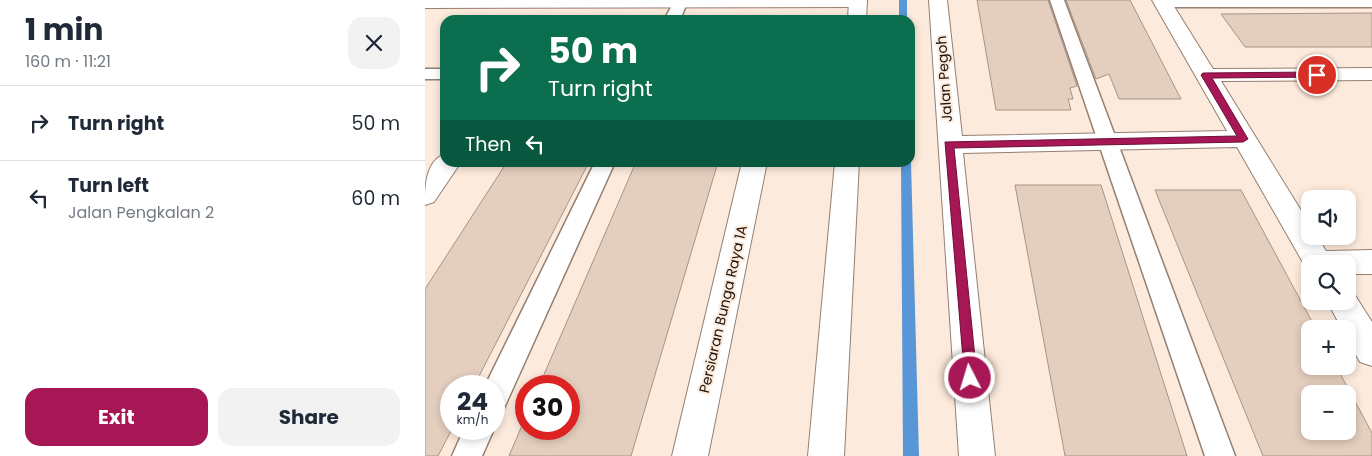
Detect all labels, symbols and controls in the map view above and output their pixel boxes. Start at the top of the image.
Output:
text: 1 min [25,8,103,51]
button: close [348,17,400,69]
text: 50 m [548,26,638,75]
icon: right [465,35,530,100]
street label: Jalan Pegoh [931,35,957,123]
text: 160 m · 11:21 [25,50,111,73]
pin [1296,54,1338,96]
icon: arrive [1303,61,1331,89]
text: Turn right [548,73,653,104]
icon: right [25,109,53,137]
text: Turn right [68,110,164,137]
text: 50 m [351,110,400,137]
icon: left [521,130,549,158]
text: Then [465,131,511,158]
text: Turn left [68,172,149,199]
icon: left [25,184,53,212]
text: 60 m [351,185,400,212]
map controls [1301,190,1356,440]
button: sound [1301,190,1356,245]
text: Jalan Pengkalan 2 [68,201,214,224]
street label: Persiaran Bunga Raya 1A [694,223,752,395]
button: search [1301,255,1356,310]
button: + [1301,320,1356,375]
position arrow [943,351,995,403]
speed limit sign: 30 [515,375,580,440]
text: 24 [457,384,488,419]
button: − [1301,385,1356,440]
button: Exit [25,388,208,446]
button: Share [218,388,400,446]
text: km/h [457,411,488,428]

